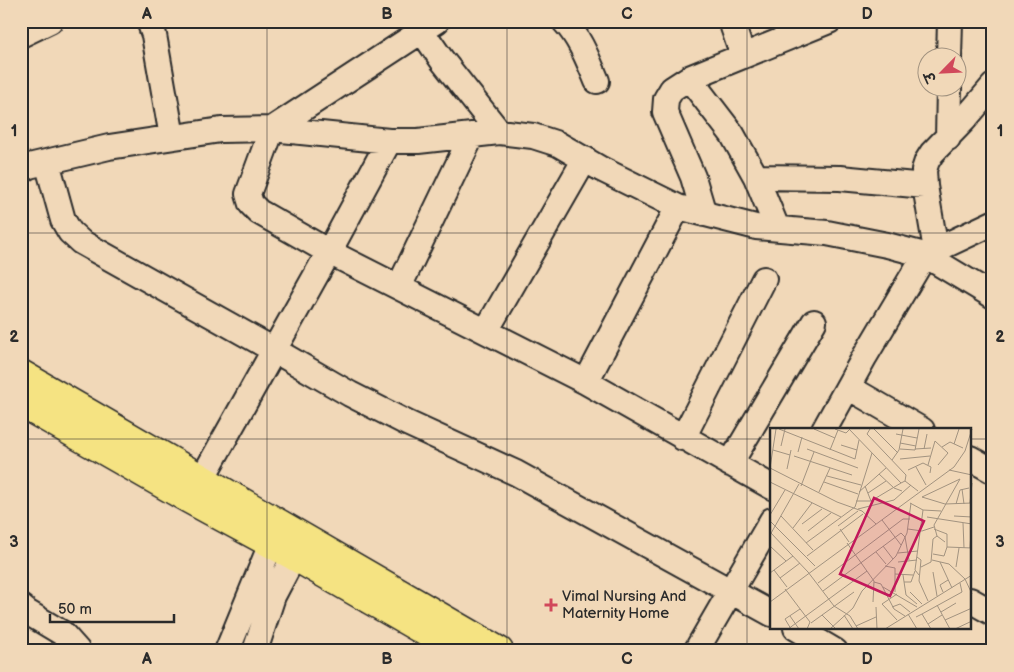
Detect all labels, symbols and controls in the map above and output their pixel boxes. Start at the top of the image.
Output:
text: A [141,5,152,24]
text: B [381,5,393,24]
text: C [621,5,633,24]
text: D [861,5,873,24]
north arrow [916,48,966,98]
text: उ [920,68,941,87]
text: 1 [11,122,17,141]
text: 1 [997,122,1003,141]
text: 2 [9,328,19,347]
text: 2 [995,328,1005,347]
inset map [770,428,972,630]
text: 3 [9,533,19,552]
text: 3 [995,533,1005,552]
place label: Vimal Nursing And Maternity Home [562,587,686,623]
scale bar [50,592,174,624]
marker: Vimal Nursing And Maternity Home [544,598,558,612]
text: 50 m [58,600,92,619]
text: A [141,650,152,669]
text: B [381,650,393,669]
text: C [621,650,633,669]
text: D [861,650,873,669]

